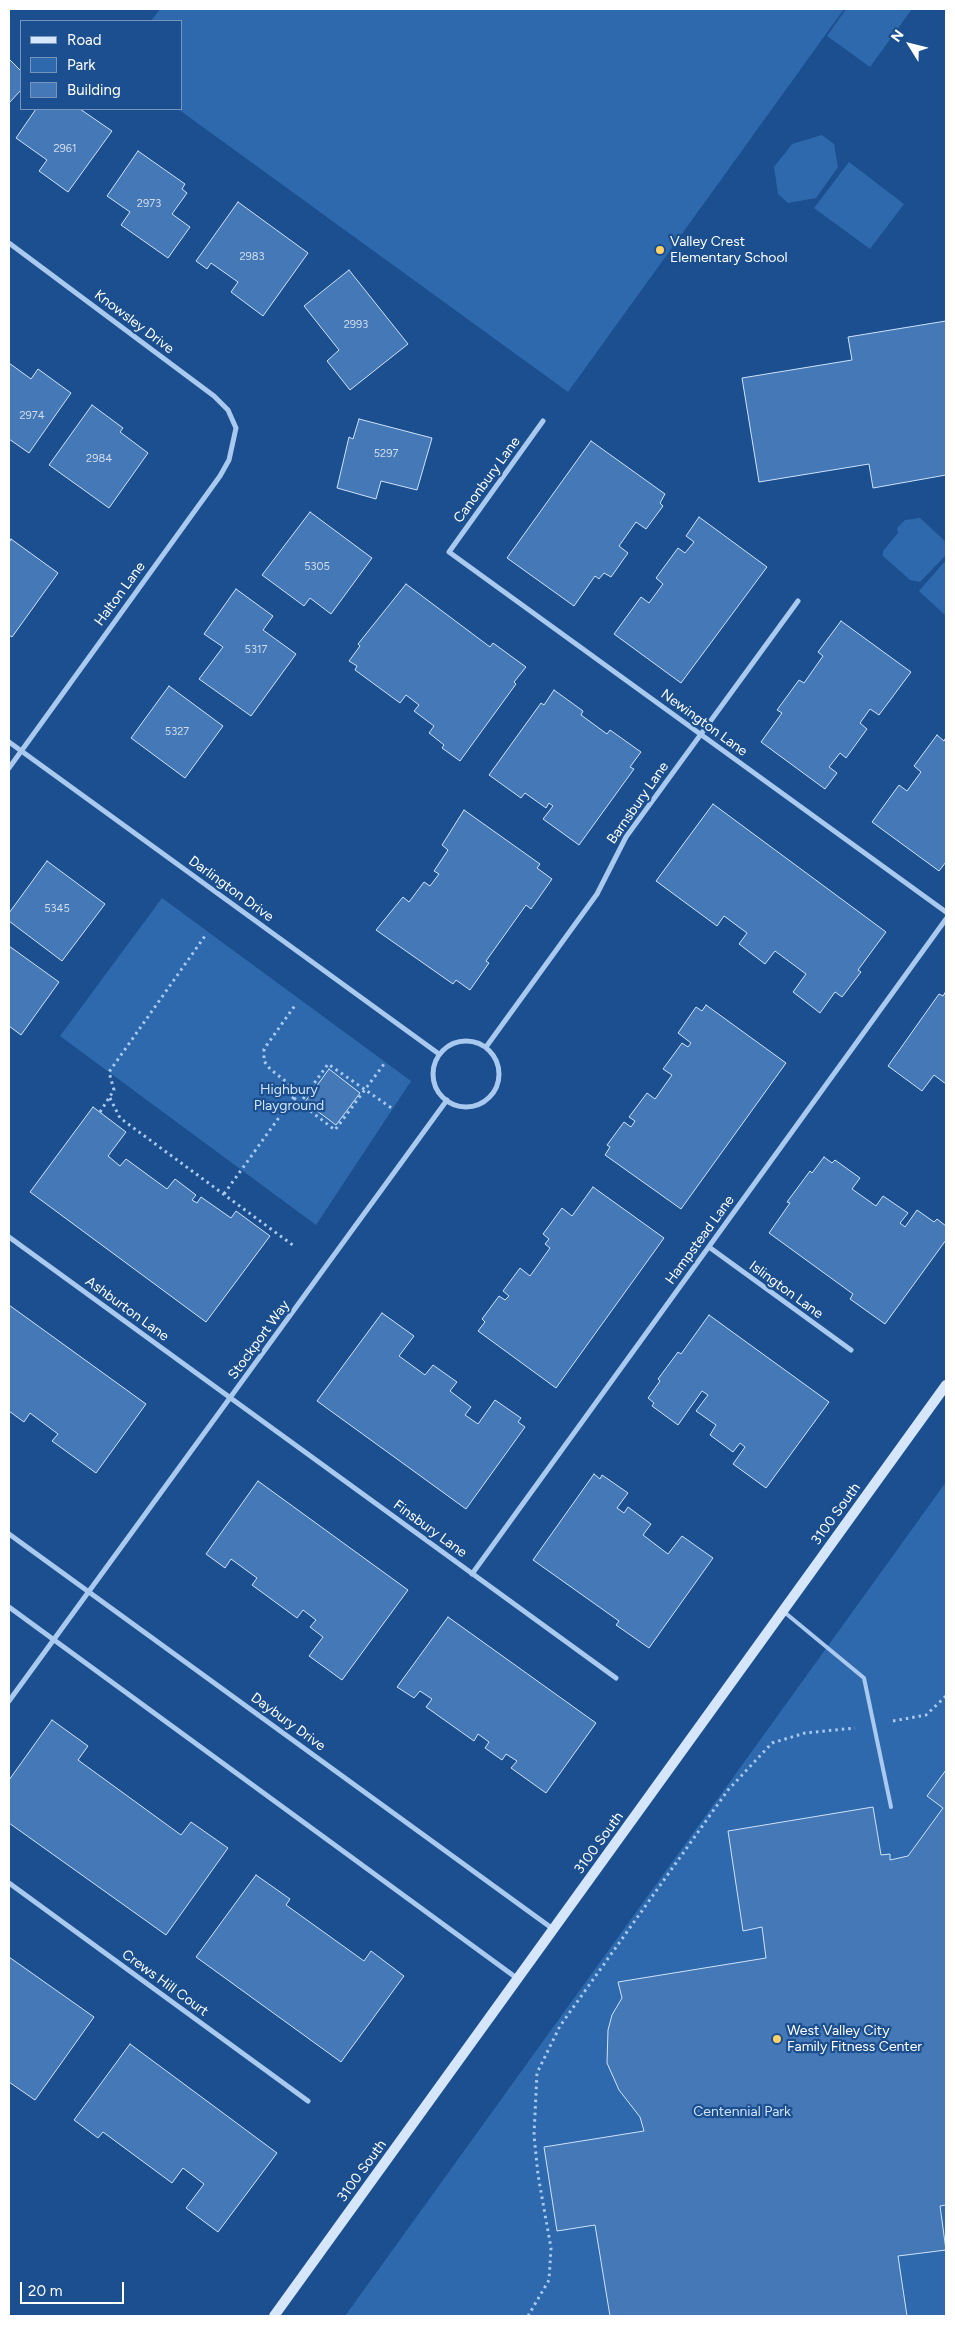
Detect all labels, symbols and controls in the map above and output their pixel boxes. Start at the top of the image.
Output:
legend [20,20,182,110]
north arrow [885,20,935,70]
text: N [887,27,908,45]
text: Road [67,31,102,49]
text: Park [67,56,96,74]
text: Building [67,81,121,99]
house number: 2961 [53,142,77,156]
house number: 2973 [137,197,161,211]
place label: Valley Crest Elementary School [670,234,788,266]
marker: Valley Crest Elementary School [654,244,666,256]
house number: 2983 [239,250,265,264]
street label: Knowsley Drive [91,287,177,357]
house number: 2993 [344,318,368,332]
house number: 2974 [19,409,45,423]
street label: Canonbury Lane [450,434,524,526]
house number: 5297 [374,447,398,461]
house number: 2984 [86,452,112,466]
street label: Halton Lane [91,559,149,629]
house number: 5305 [304,560,330,574]
house number: 5317 [245,643,267,657]
street label: Newington Lane [657,686,751,760]
house number: 5327 [165,725,189,739]
street label: Barnsbury Lane [604,759,672,847]
street label: Darlington Drive [185,853,277,925]
house number: 5345 [44,902,70,916]
park label: Highbury Playground [254,1082,324,1114]
street label: Hampstead Lane [662,1192,738,1288]
street label: Islington Lane [746,1258,826,1322]
street label: Ashburton Lane [82,1273,172,1345]
street label: Stockport Way [225,1297,293,1383]
street label: 3100 South [808,1480,864,1548]
street label: Finsbury Lane [390,1497,470,1561]
street label: Daybury Drive [247,1689,329,1755]
street label: 3100 South [571,1809,627,1877]
street label: Crews Hill Court [119,1946,211,2020]
place label: West Valley City Family Fitness Center [787,2023,922,2056]
marker: West Valley City Family Fitness Center [771,2033,783,2045]
park label: Centennial Park [693,2104,791,2120]
street label: 3100 South [334,2137,390,2205]
scale bar [22,2272,126,2304]
text: 20 m [28,2282,62,2300]

